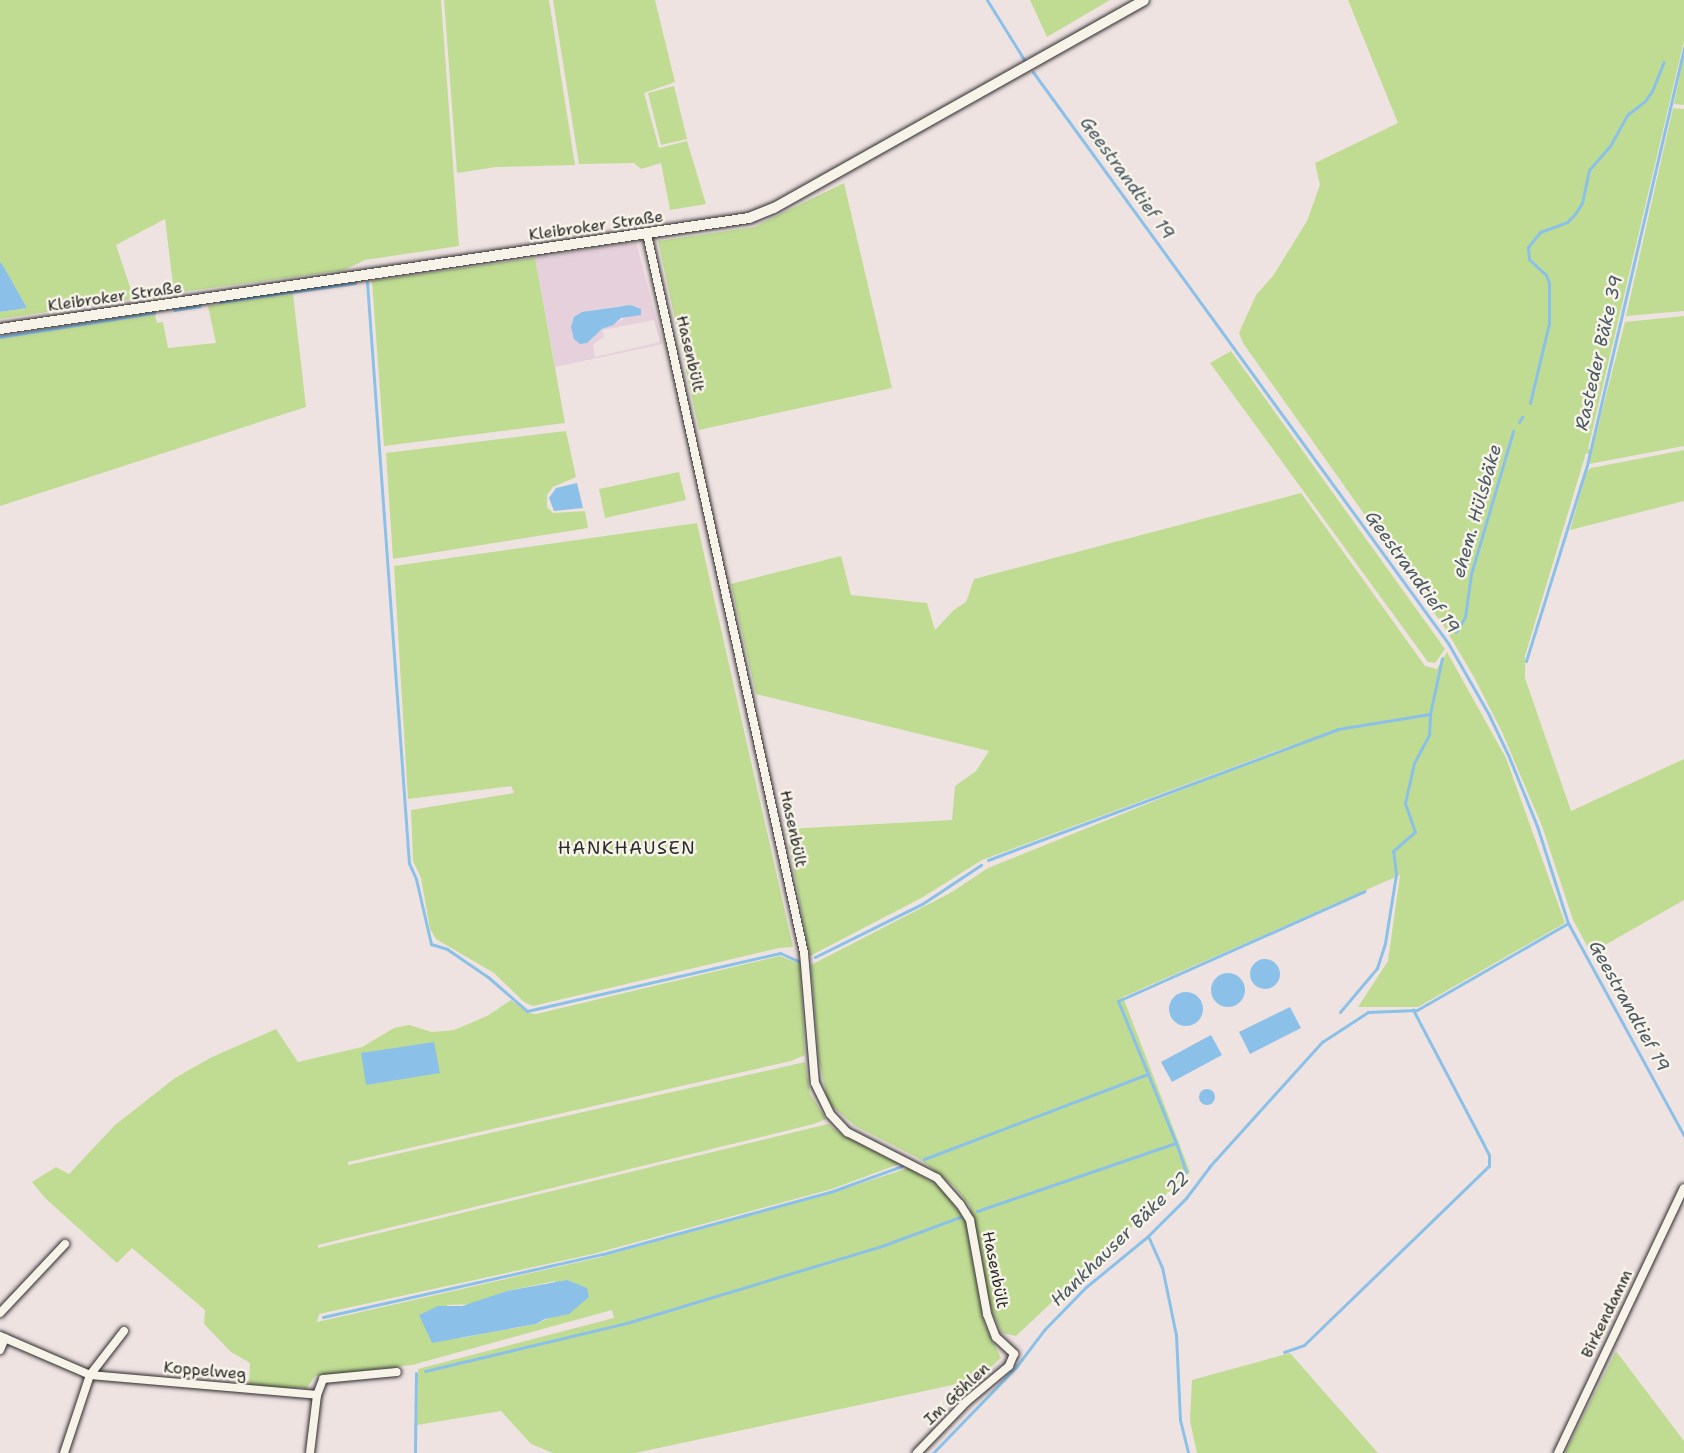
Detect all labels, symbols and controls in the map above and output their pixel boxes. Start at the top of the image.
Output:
water label: Geestrandtief 19 [1075,113,1179,243]
street label: Kleibroker Straße [528,207,664,245]
water label: Rasteder Bäke 39 [1571,274,1627,432]
street label: Kleibroker Straße [47,278,183,316]
street label: Hasenbült [672,314,708,394]
water label: ehem. Hülsbäke [1448,442,1506,580]
water label: Geestrandtief 19 [1360,507,1464,637]
street label: Hasenbült [775,789,811,869]
district label: HANKHAUSEN [558,837,696,859]
water label: Geestrandtief 19 [1584,937,1674,1075]
water label: Hankhauser Bäke 22 [1046,1167,1194,1311]
street label: Hasenbült [978,1230,1012,1310]
street label: Birkendamm [1577,1267,1637,1361]
street label: Koppelweg [163,1358,247,1384]
street label: Im Göhlen [920,1359,994,1429]

